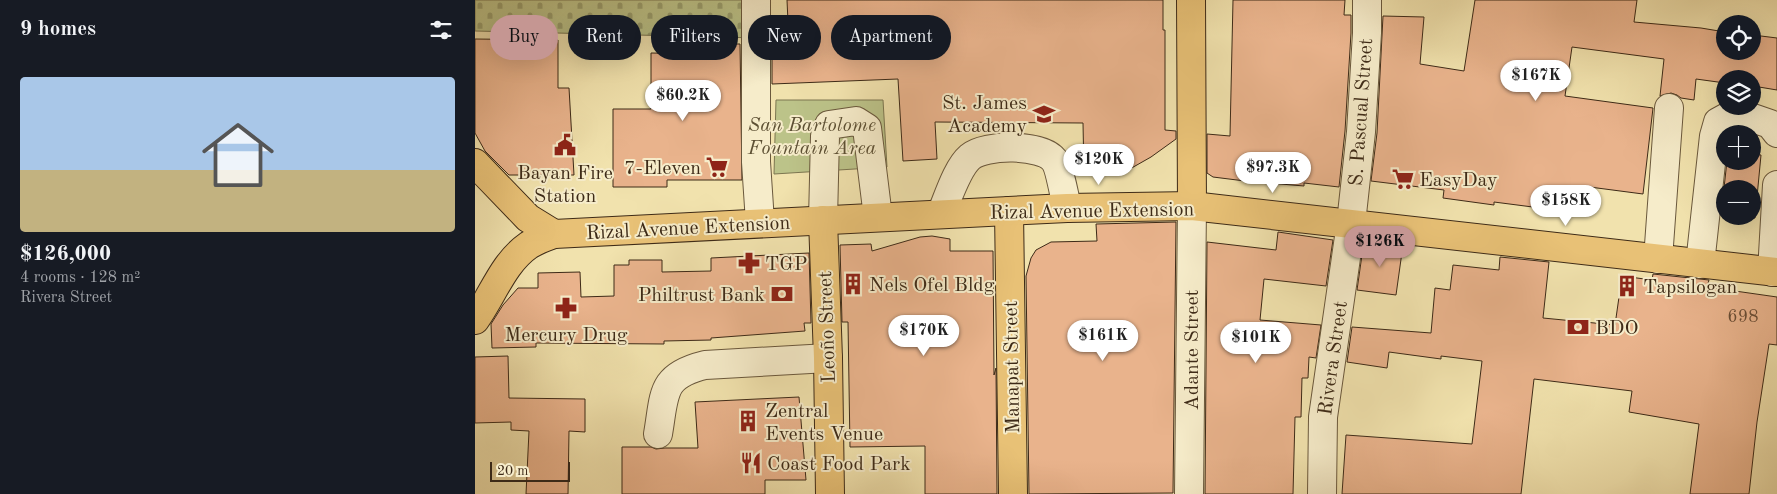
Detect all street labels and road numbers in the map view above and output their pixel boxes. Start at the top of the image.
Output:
street label: S. Pascual Street [1347,38,1377,187]
street label: Rizal Avenue Extension [990,200,1195,224]
street label: Rizal Avenue Extension [585,214,791,244]
street label: Leoño Street [816,271,840,383]
street label: Adante Street [1183,289,1203,411]
street label: Manapat Street [1002,300,1024,434]
street label: Rivera Street [1316,300,1352,417]

